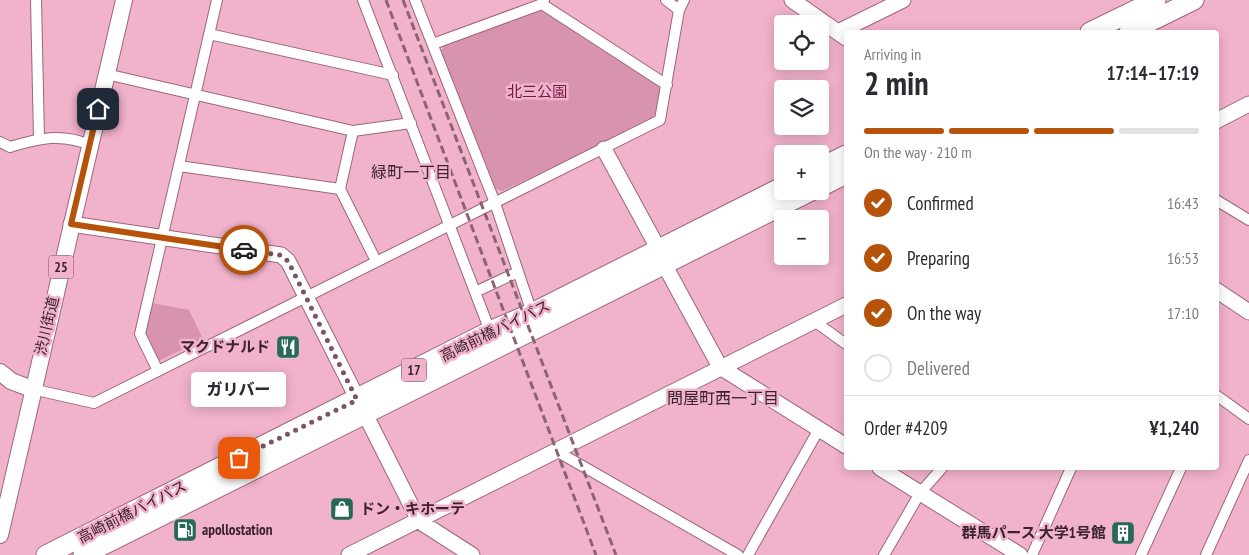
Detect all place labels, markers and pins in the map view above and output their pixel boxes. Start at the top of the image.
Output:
pin [77,88,119,130]
restaurant icon: マクドナルド [275,334,301,360]
place label: マクドナルド [180,337,270,356]
callout: ガリバー [192,373,286,408]
pin [218,437,260,479]
shop icon: ドン・キホーテ [329,496,355,522]
place label: ドン・キホーテ [360,499,465,518]
fuel station icon: apollostation [172,517,198,543]
place label: apollostation [202,520,273,539]
building icon: 群馬パース 大学1号館 [1110,520,1136,546]
place label: 群馬パース 大学1号館 [962,523,1106,542]

